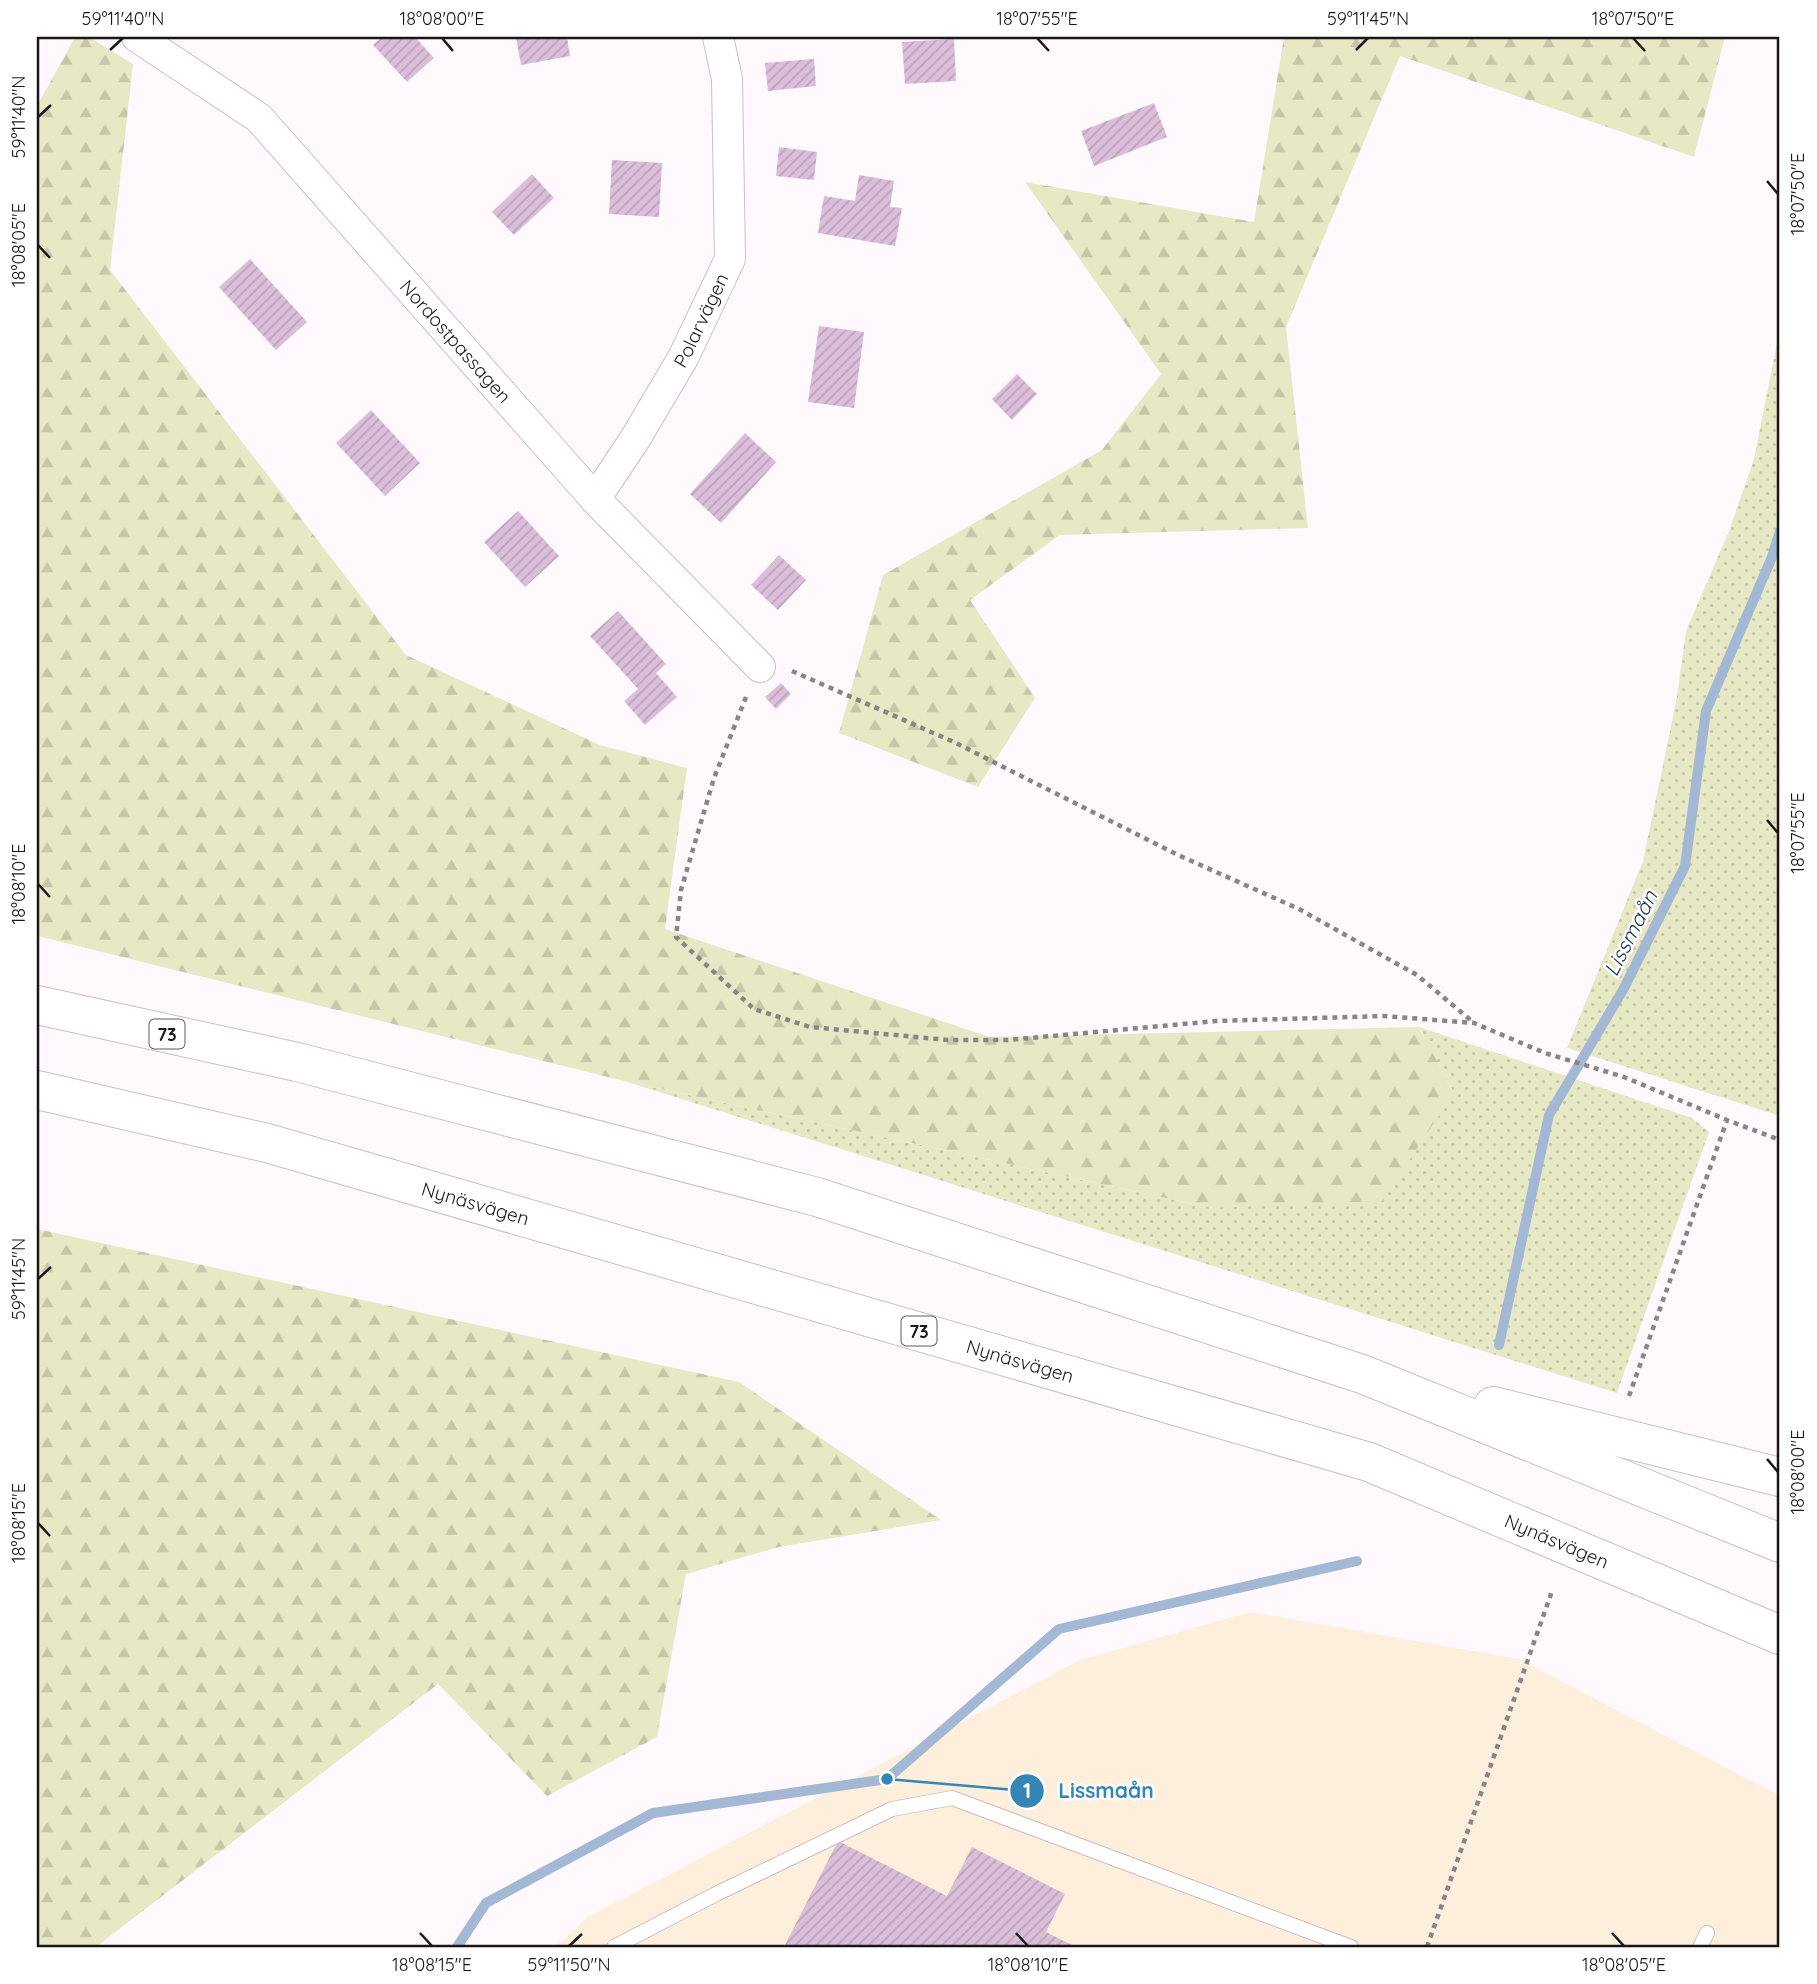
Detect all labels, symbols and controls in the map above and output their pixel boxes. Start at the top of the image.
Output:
text: 59°11'40"N [82,7,164,30]
text: 18°08'00"E [400,7,484,30]
text: 18°07'55"E [996,7,1078,30]
text: 59°11'45"N [1327,7,1409,30]
text: 18°07'50"E [1592,7,1674,30]
text: 59°11'40"N [7,76,30,158]
text: 18°07'50"E [1786,153,1809,235]
text: 18°08'05"E [7,203,30,287]
street label: Polarvägen [668,269,734,372]
street label: Nordostpassagen [395,275,517,408]
text: 18°07'55"E [1786,792,1809,874]
text: 18°08'10"E [7,844,30,924]
water label: Lissmaån [1597,885,1663,980]
road number: 73 [150,1020,184,1049]
street label: Nynäsvägen [419,1176,532,1230]
text: 59°11'45"N [7,1238,30,1320]
road number: 73 [902,1316,936,1346]
street label: Nynäsvägen [963,1334,1077,1388]
text: 18°08'00"E [1786,1430,1809,1514]
text: 18°08'15"E [7,1483,30,1563]
street label: Nynäsvägen [1501,1508,1612,1574]
callout: Lissmaån [1009,1770,1168,1812]
text: 1 [1023,1777,1031,1803]
text: Lissmaån [1058,1777,1154,1803]
text: 18°08'15"E [392,1953,472,1976]
text: 59°11'50"N [527,1953,611,1976]
text: 18°08'10"E [988,1953,1068,1976]
text: 18°08'05"E [1582,1953,1666,1976]

